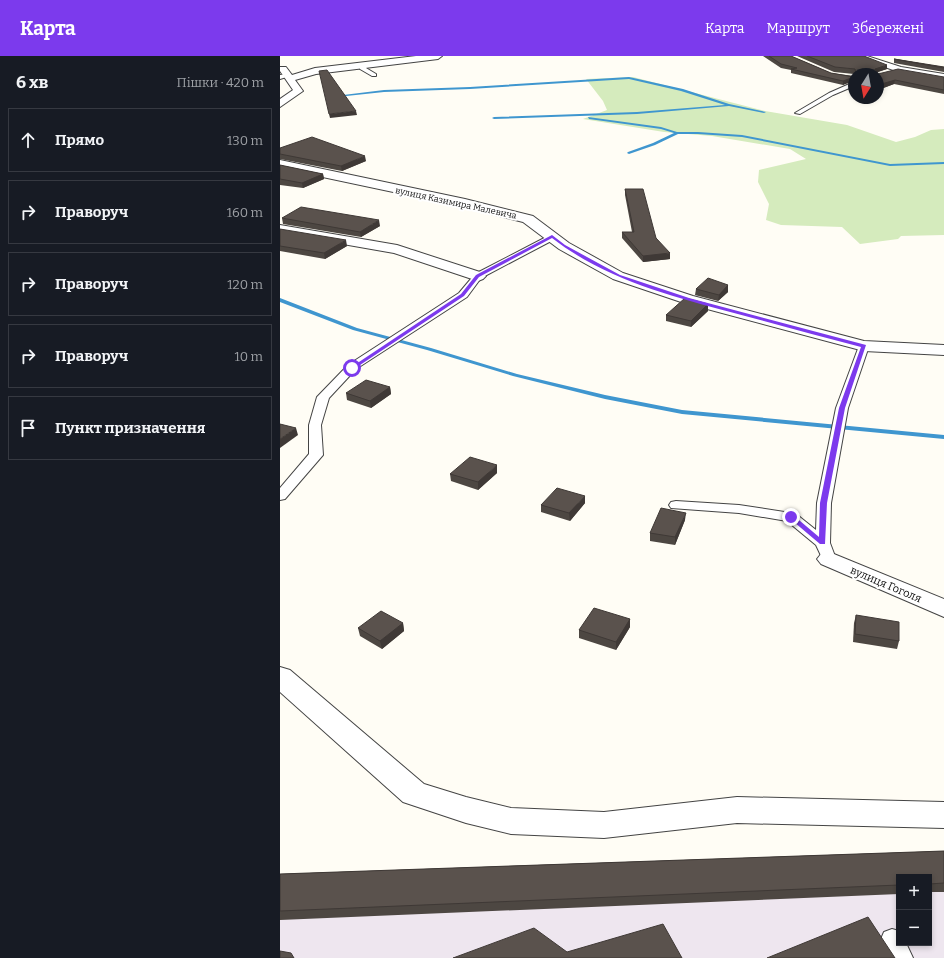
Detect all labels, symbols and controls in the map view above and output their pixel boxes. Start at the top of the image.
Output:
text: Карта [20,17,76,40]
text: Карта [705,20,745,37]
text: Маршрут [767,20,830,37]
text: Збережені [852,20,924,37]
north arrow [848,68,884,104]
text: 6 хв [16,72,48,93]
text: Пішки · 420 m [177,75,264,90]
icon: ahead [17,129,39,151]
text: Прямо [55,131,104,149]
text: 130 m [227,133,263,148]
street label: вулиця Казимира Малевича [394,185,518,221]
icon: right [17,201,39,223]
text: Праворуч [55,203,128,221]
text: 160 m [227,205,263,220]
icon: right [17,273,39,295]
text: Праворуч [55,275,128,293]
text: 120 m [227,277,263,292]
icon: right [17,345,39,367]
text: Праворуч [55,347,128,365]
text: 10 m [234,349,263,364]
route start [343,359,361,377]
icon: arrive [17,417,39,439]
text: Пункт призначення [55,419,205,437]
route end [782,508,800,526]
street label: вулиця Гоголя [848,564,923,605]
map controls [896,874,932,946]
button: + [896,874,932,910]
button: − [896,910,932,946]

